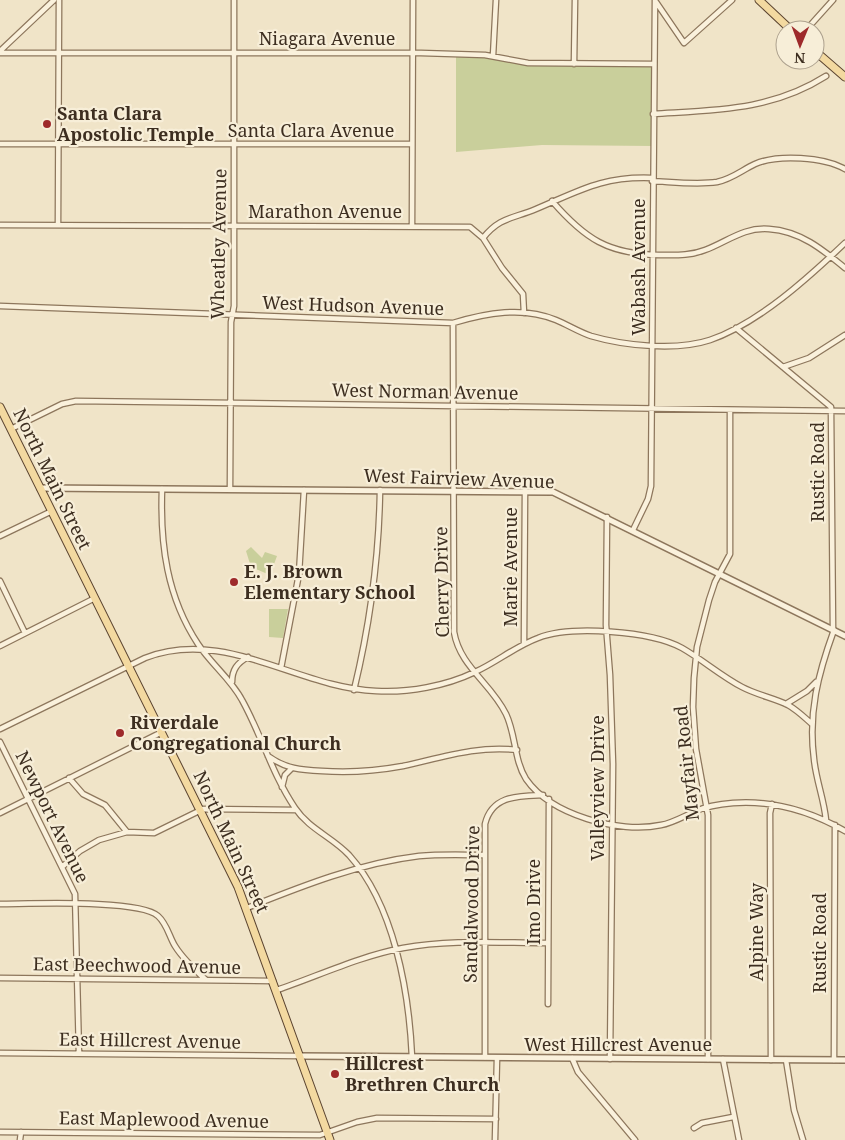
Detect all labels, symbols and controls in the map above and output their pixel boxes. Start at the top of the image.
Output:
north arrow [775,20,825,70]
street label: Niagara Avenue [259,26,395,50]
text: N [794,49,805,68]
place label: Santa Clara Apostolic Temple [57,101,214,146]
marker: Santa Clara Apostolic Temple [41,118,53,130]
street label: Santa Clara Avenue [228,118,394,142]
street label: Wheatley Avenue [205,168,231,320]
street label: Wabash Avenue [626,198,650,336]
street label: Marathon Avenue [248,199,402,223]
street label: West Hudson Avenue [261,290,445,320]
street label: West Norman Avenue [331,377,519,405]
street label: North Main Street [8,404,98,553]
street label: Rustic Road [805,422,829,522]
street label: West Fairview Avenue [363,463,555,493]
street label: Marie Avenue [498,507,522,627]
street label: Cherry Drive [428,526,454,638]
place label: E. J. Brown Elementary School [244,559,416,604]
marker: E. J. Brown Elementary School [228,576,240,588]
street label: Mayfair Road [668,704,704,822]
place label: Riverdale Congregational Church [130,710,341,755]
street label: Valleyview Drive [585,715,609,861]
marker: Riverdale Congregational Church [114,727,126,739]
street label: Newport Avenue [11,747,95,887]
street label: North Main Street [188,767,275,917]
street label: Sandalwood Drive [458,825,484,983]
street label: Imo Drive [521,859,545,945]
street label: Alpine Way [744,882,768,981]
street label: Rustic Road [807,893,831,993]
street label: East Beechwood Avenue [33,951,241,979]
street label: East Hillcrest Avenue [59,1026,241,1054]
street label: West Hillcrest Avenue [524,1032,712,1056]
place label: Hillcrest Brethren Church [345,1051,499,1096]
marker: Hillcrest Brethren Church [329,1068,341,1080]
street label: East Maplewood Avenue [59,1105,269,1133]

